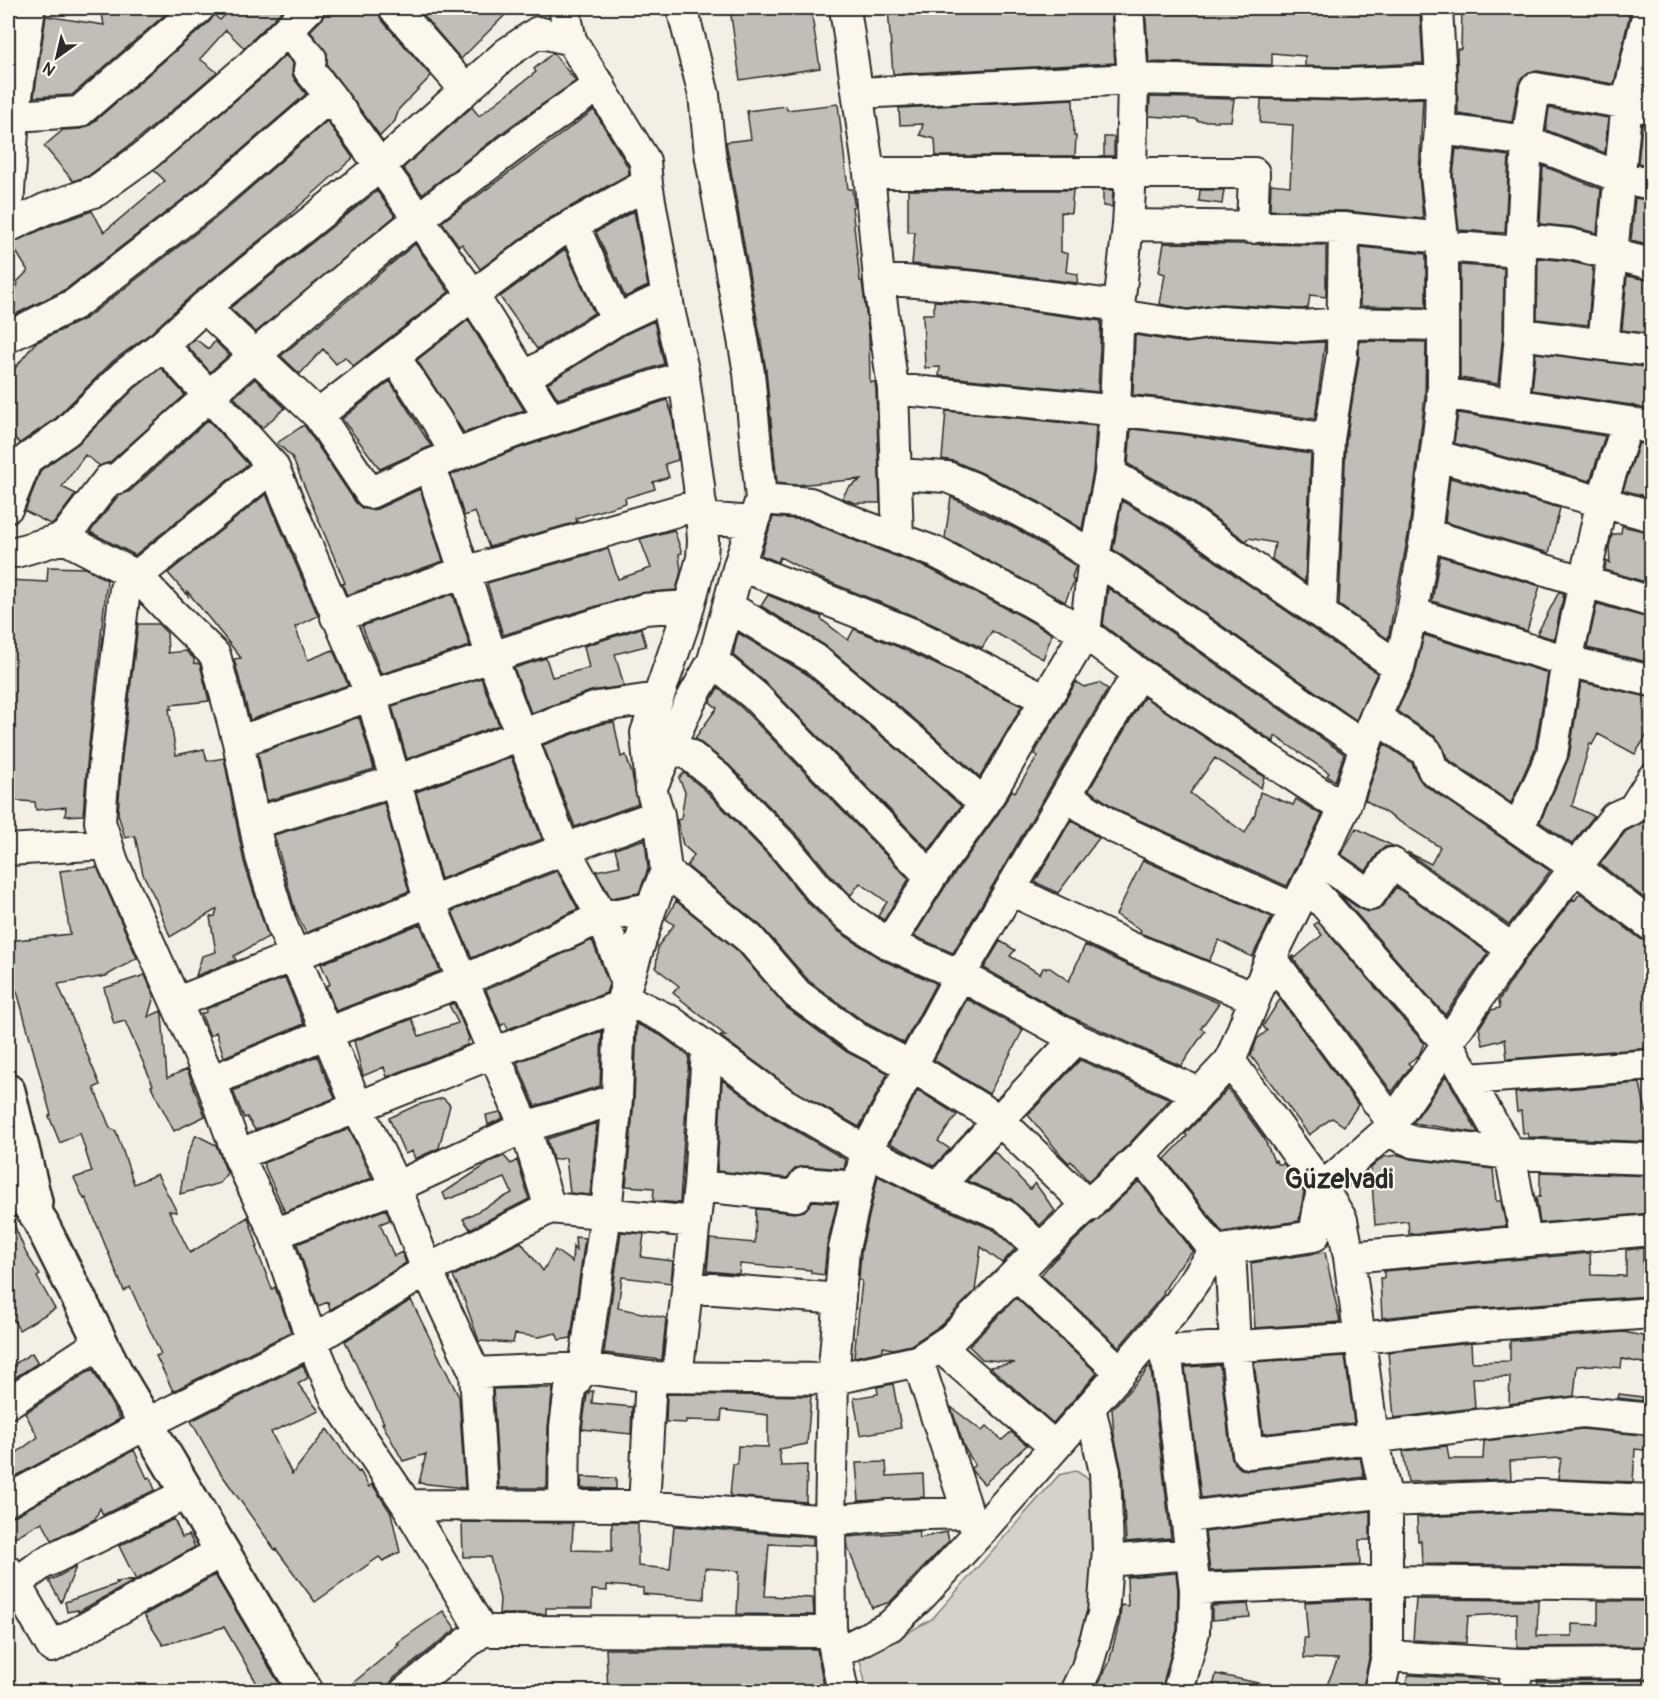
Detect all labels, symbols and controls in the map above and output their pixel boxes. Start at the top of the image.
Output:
north arrow [27,27,87,87]
text: N [39,57,59,80]
district label: Güzelvadi [1285,1163,1393,1196]

